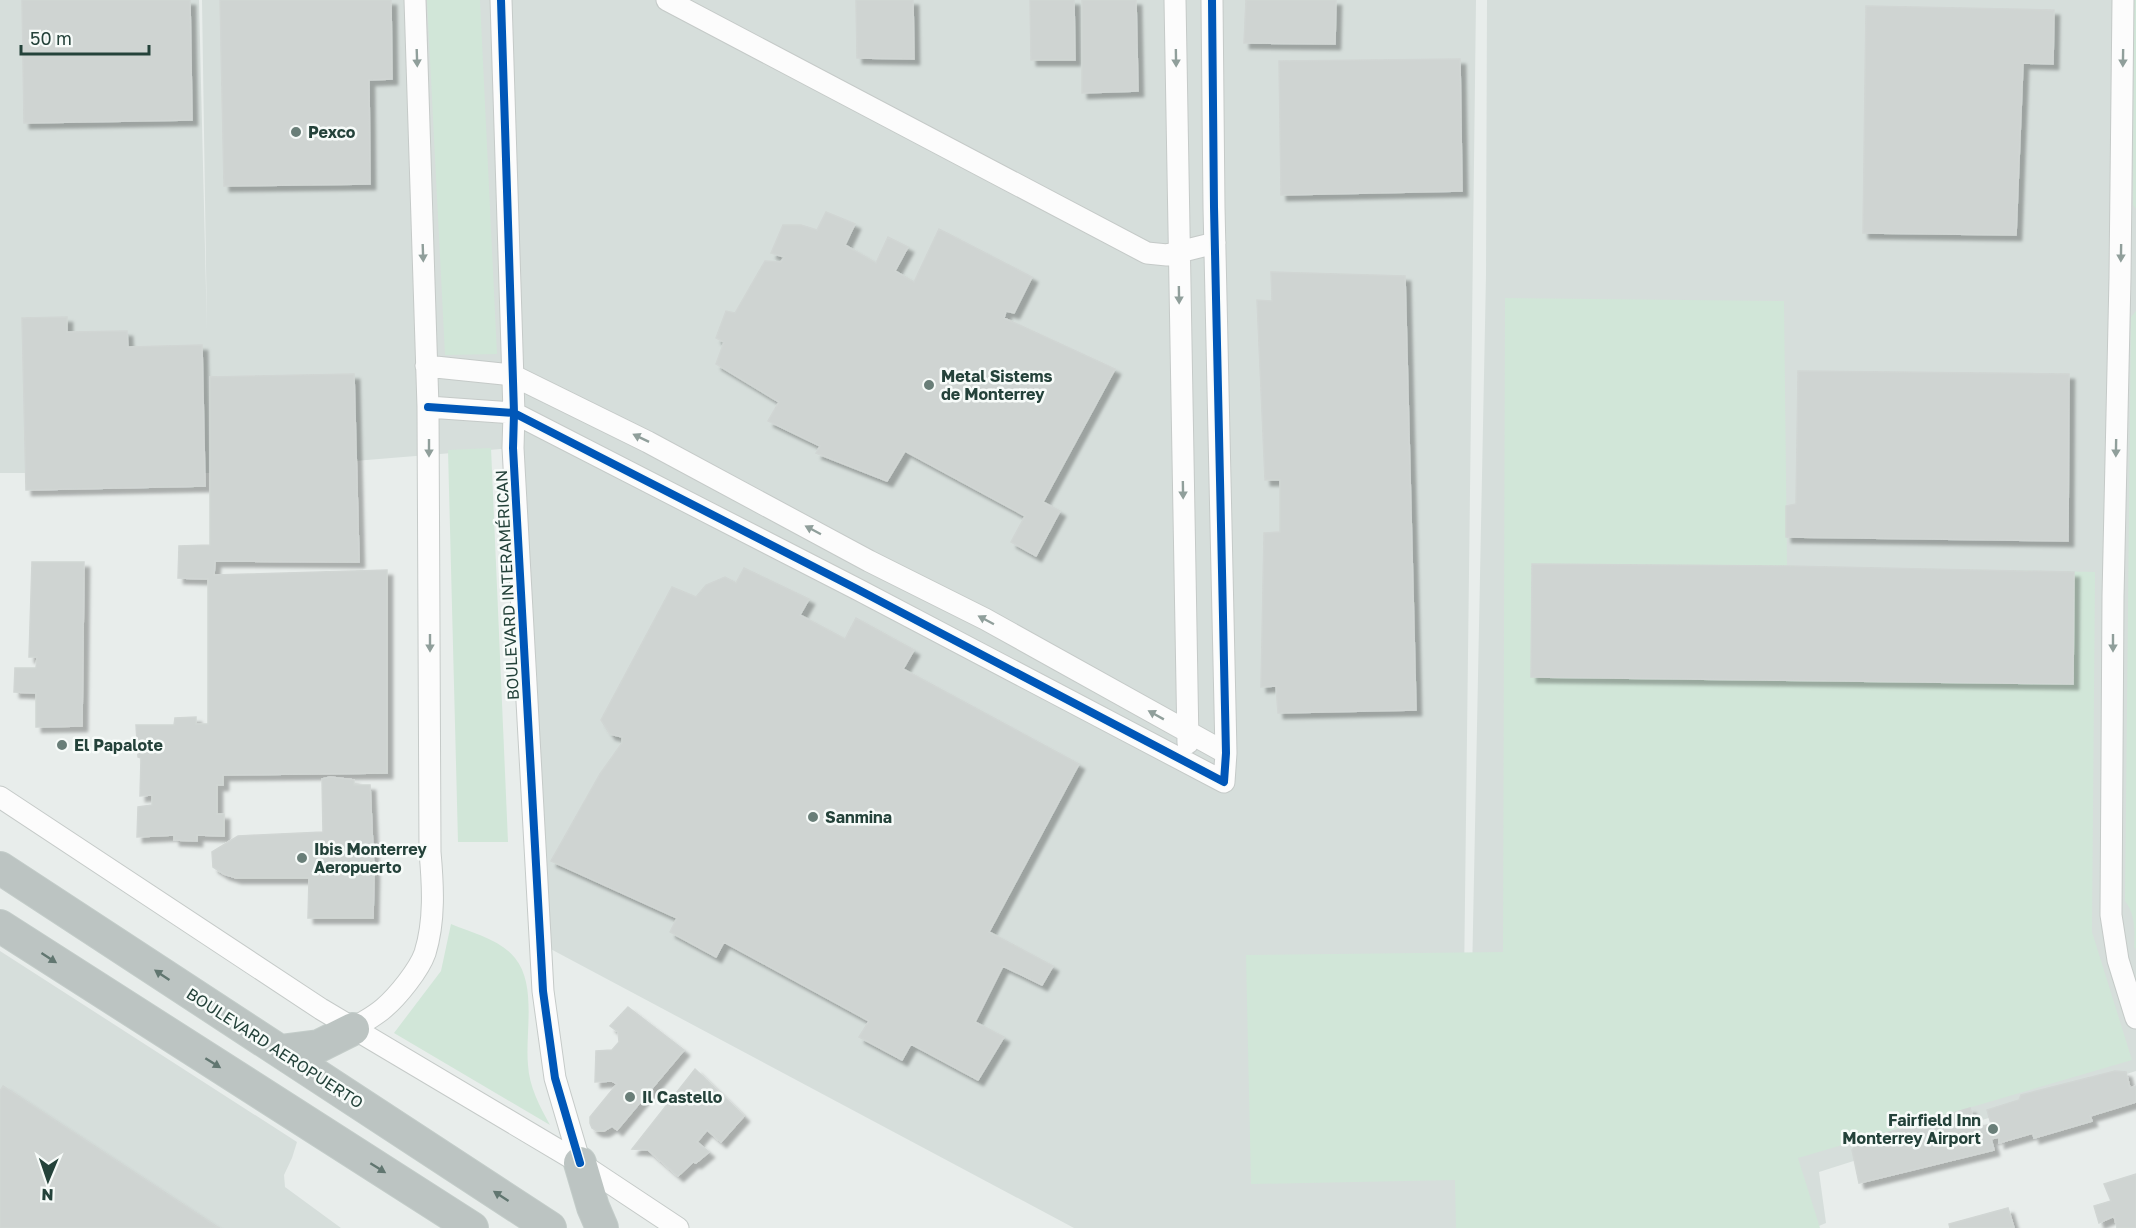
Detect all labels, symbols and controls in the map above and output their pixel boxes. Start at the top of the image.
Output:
scale bar [21,18,148,56]
text: 50 m [30,27,72,49]
one-way arrow [412,49,421,68]
one-way arrow [1171,49,1181,68]
one-way arrow [2118,49,2127,68]
place label: Pexco [308,122,356,142]
marker: Pexco [289,125,303,139]
one-way arrow [418,244,427,263]
one-way arrow [2116,244,2125,263]
one-way arrow [1174,286,1184,305]
place label: Metal Sistems de Monterrey [941,366,1052,404]
marker: Metal Sistems de Monterrey [922,378,936,392]
one-way arrow [632,434,649,443]
one-way arrow [424,439,434,458]
one-way arrow [2112,439,2121,458]
street label: BOULEVARD INTERAMÉRICAN [491,469,523,701]
one-way arrow [1178,481,1187,500]
one-way arrow [804,525,821,535]
one-way arrow [977,615,994,625]
one-way arrow [425,634,434,653]
one-way arrow [2108,634,2118,653]
one-way arrow [1147,710,1164,720]
place label: El Papalote [74,735,163,755]
marker: El Papalote [55,738,69,752]
place label: Sanmina [825,807,892,827]
marker: Sanmina [806,810,820,824]
place label: Ibis Monterrey Aeropuerto [314,839,427,877]
marker: Ibis Monterrey Aeropuerto [295,851,309,865]
one-way arrow [41,952,57,963]
one-way arrow [154,969,170,981]
street label: BOULEVARD AEROPUERTO [183,983,367,1113]
one-way arrow [205,1058,221,1069]
place label: Il Castello [642,1087,723,1107]
marker: Il Castello [623,1090,637,1104]
place label: Fairfield Inn Monterrey Airport [1842,1110,1981,1148]
marker: Fairfield Inn Monterrey Airport [1986,1122,2000,1136]
north arrow [18,1150,78,1210]
one-way arrow [370,1162,386,1173]
text: N [41,1185,54,1205]
one-way arrow [493,1191,509,1202]

